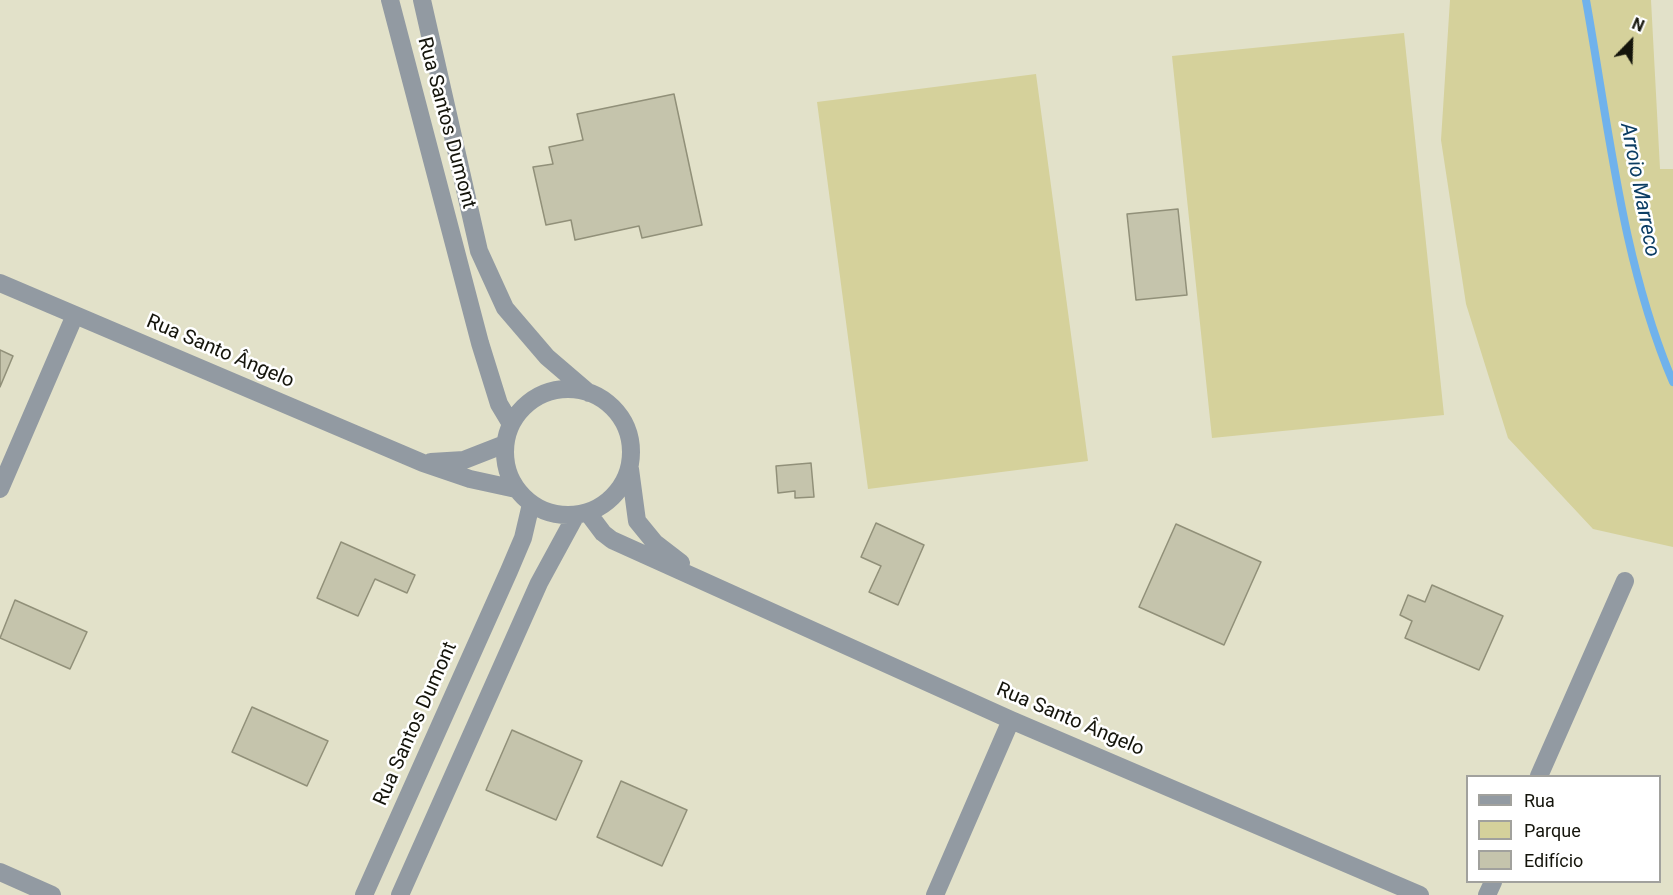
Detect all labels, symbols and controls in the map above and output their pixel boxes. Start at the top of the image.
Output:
north arrow [1601,12,1661,72]
text: N [1629,14,1647,36]
street label: Rua Santos Dumont [412,35,480,211]
water label: Arroio Marreco [1614,121,1664,259]
street label: Rua Santo Ângelo [143,310,297,394]
street label: Rua Santos Dumont [369,638,463,810]
street label: Rua Santo Ângelo [993,678,1147,762]
legend [1466,775,1661,883]
text: Rua [1524,790,1555,811]
text: Parque [1524,820,1581,841]
text: Edifício [1524,850,1583,871]

